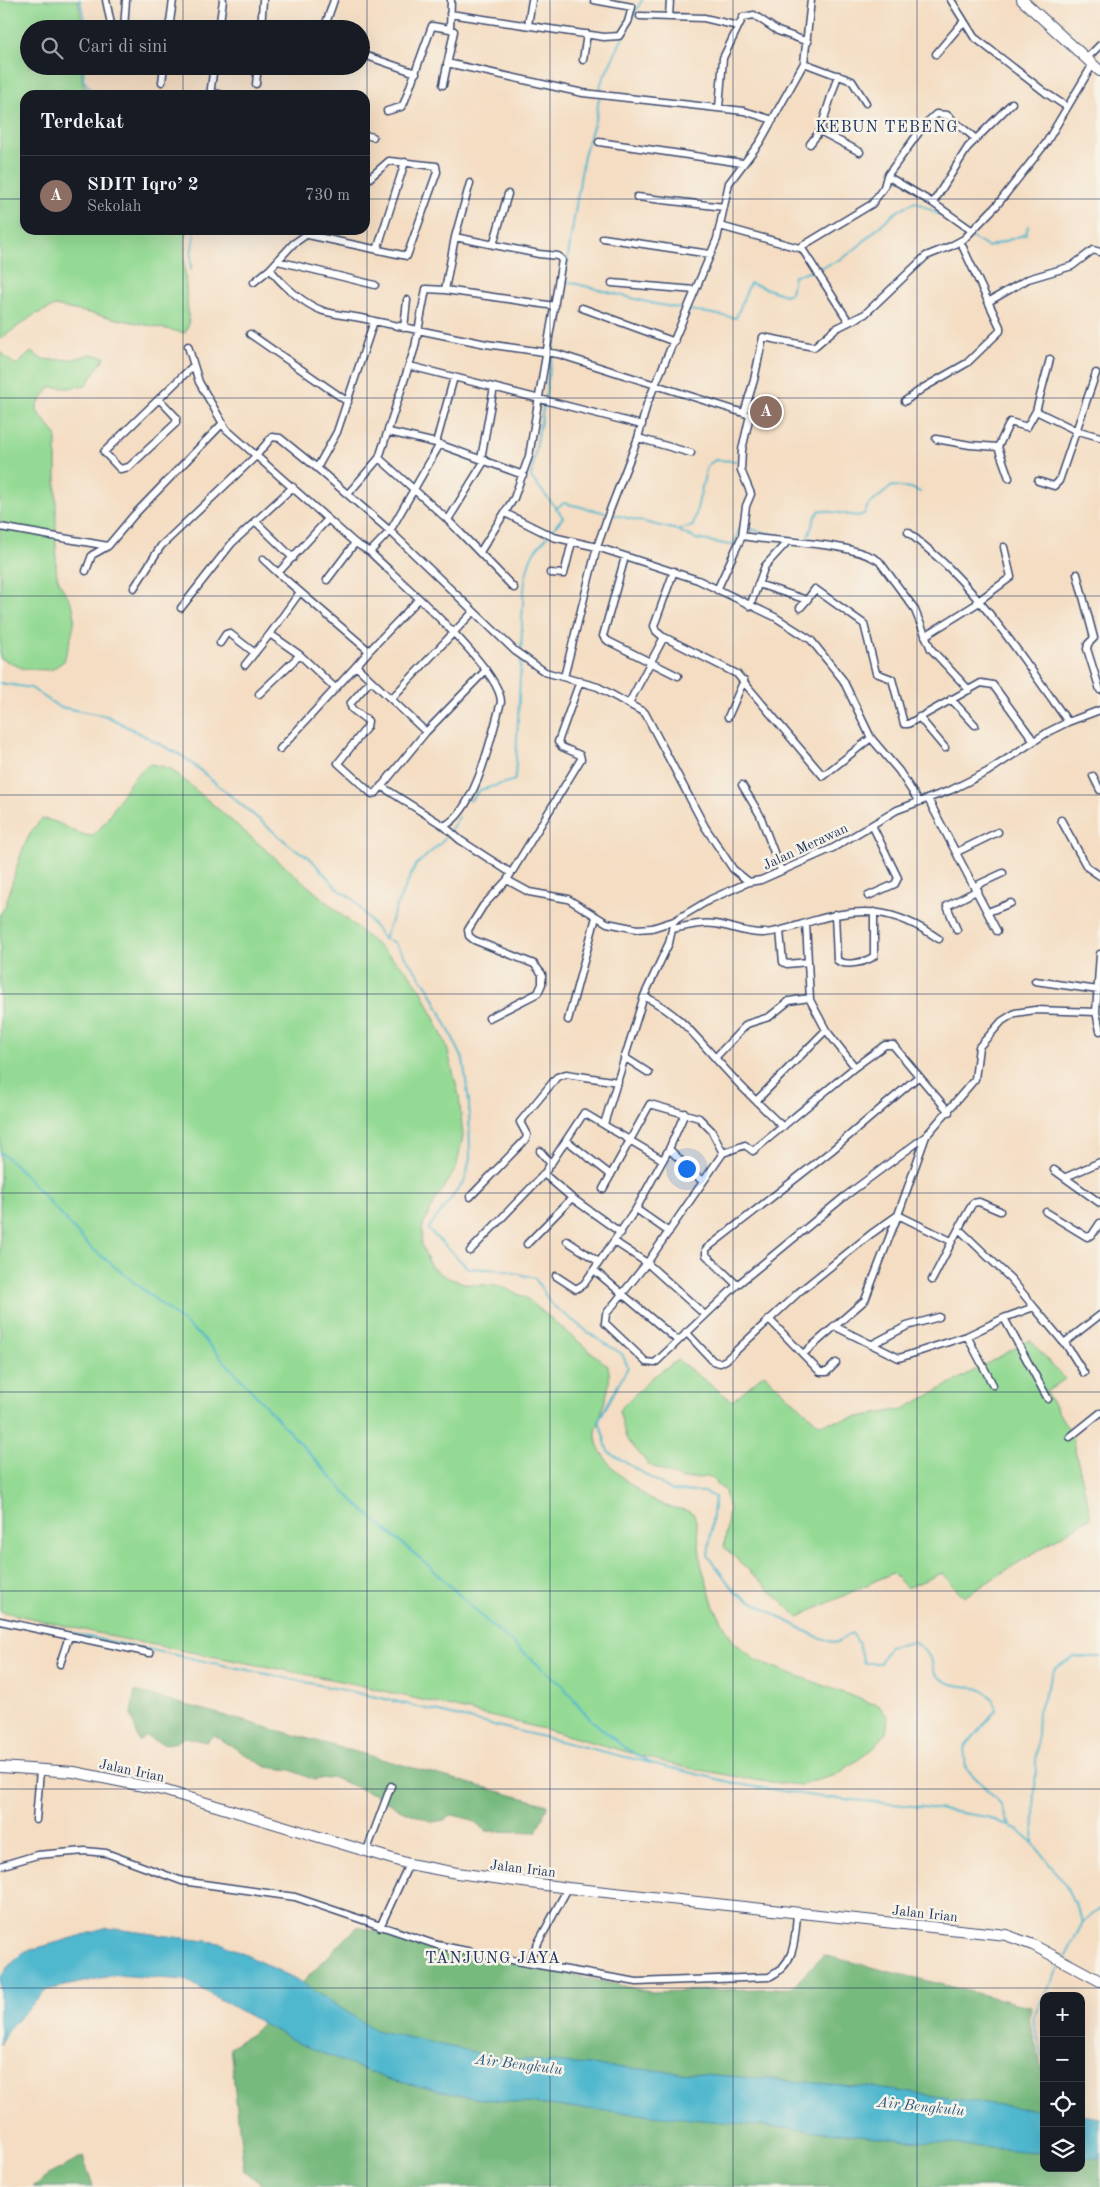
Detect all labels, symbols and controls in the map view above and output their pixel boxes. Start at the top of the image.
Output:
search box [20,20,370,75]
icon: search [38,34,66,62]
text: Cari di sini [78,38,168,57]
text: Terdekat [40,112,124,133]
district label: KEBUN TEBENG [815,120,959,136]
text: SDIT Iqro’ 2 [87,176,199,195]
text: A [50,188,62,204]
text: 730 m [305,188,350,204]
text: Sekolah [87,199,141,215]
pin: A [750,393,782,431]
street label: Jalan Merawan [761,821,850,873]
your location [674,1156,700,1182]
street label: Jalan Irian [98,1757,166,1785]
street label: Jalan Irian [489,1858,557,1880]
street label: Jalan Irian [891,1904,959,1924]
district label: TANJUNG JAYA [425,1951,561,1967]
map controls [1040,1992,1085,2172]
button: + [1040,1992,1085,2037]
button: − [1040,2037,1085,2082]
water label: Air Bengkulu [473,2053,564,2078]
button: locate [1040,2082,1085,2127]
water label: Air Bengkulu [875,2095,966,2120]
button: layers [1040,2127,1085,2172]

